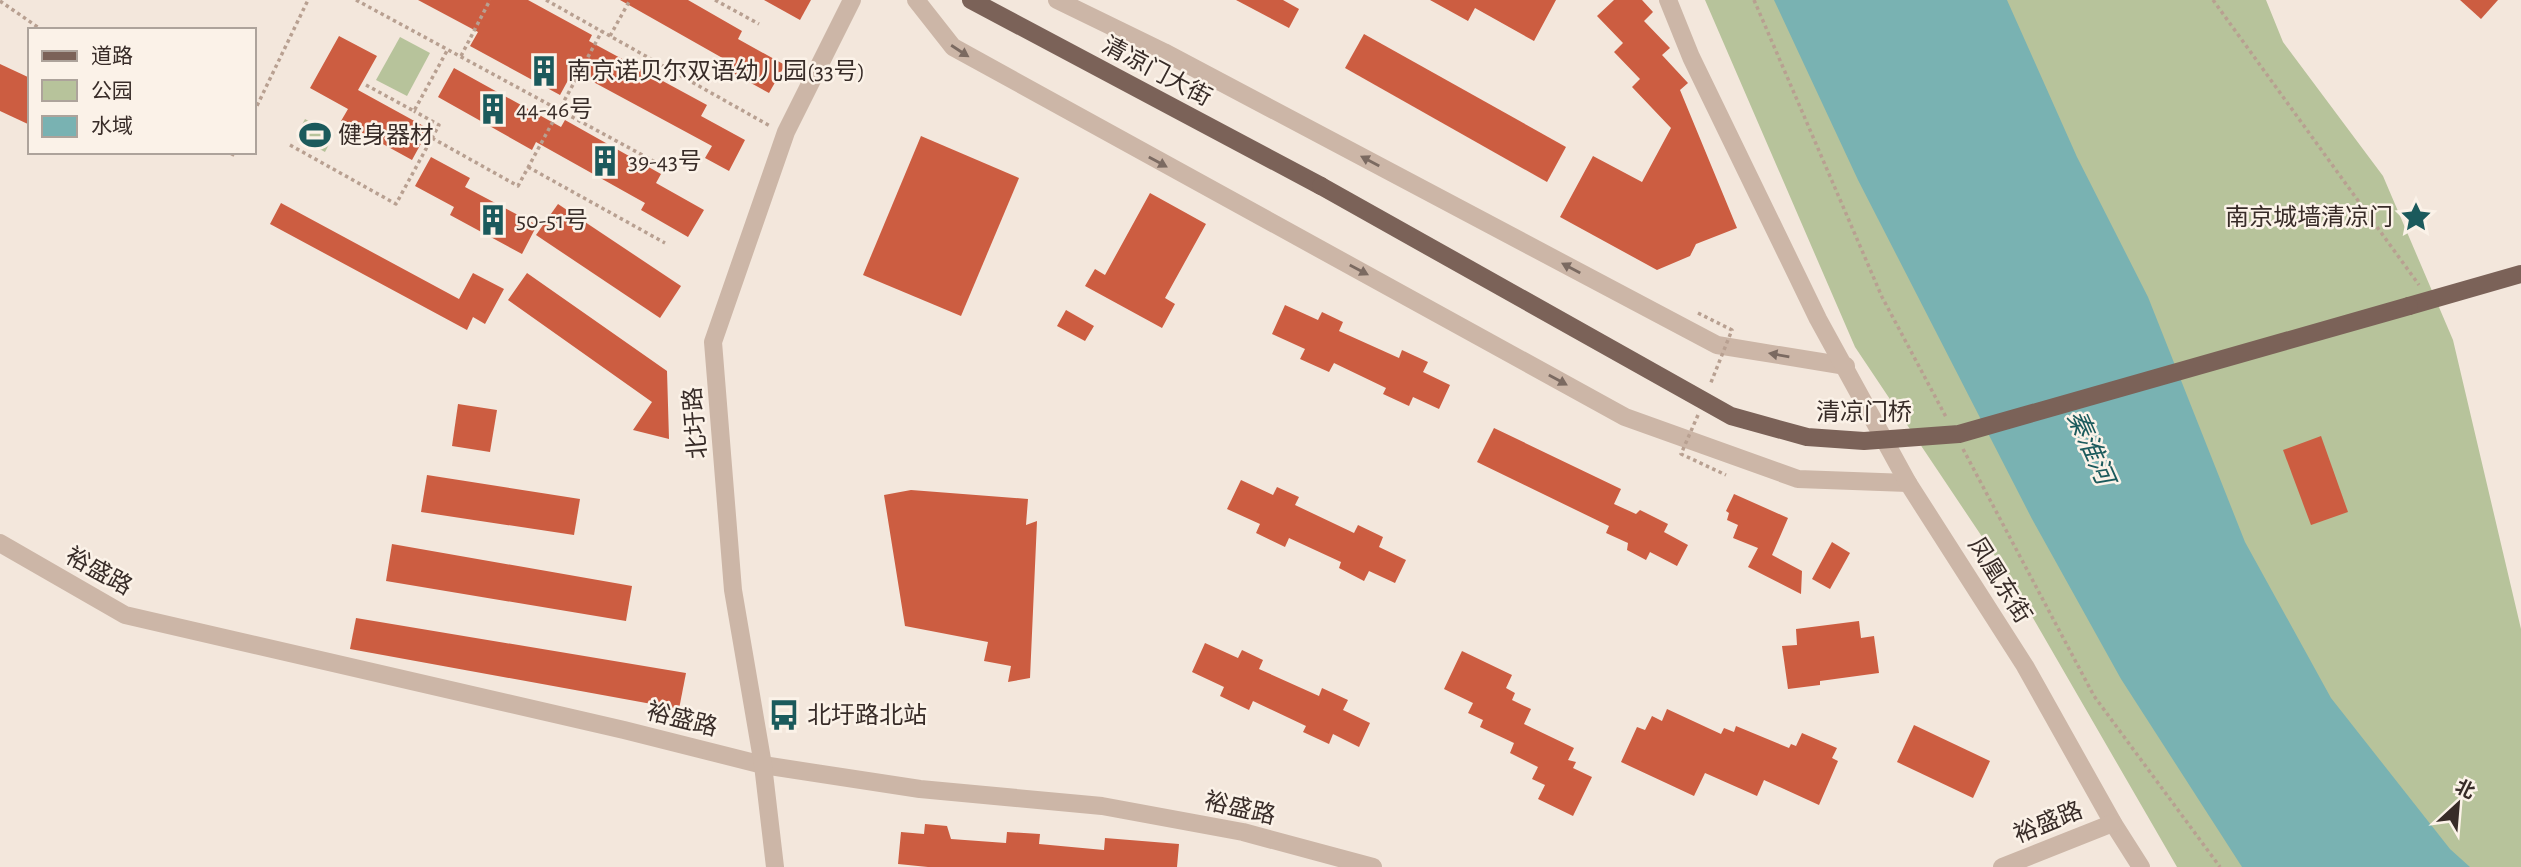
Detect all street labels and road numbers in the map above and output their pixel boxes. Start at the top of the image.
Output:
street label: 清凉门大街 [1098,31,1216,111]
street label: 北圩路 [679,386,711,460]
street label: 清凉门桥 [1816,399,1912,425]
street label: 凤凰东街 [1964,532,2036,628]
street label: 裕盛路 [61,542,137,600]
street label: 裕盛路 [644,698,720,740]
street label: 裕盛路 [1202,787,1278,829]
street label: 裕盛路 [2010,796,2086,848]

